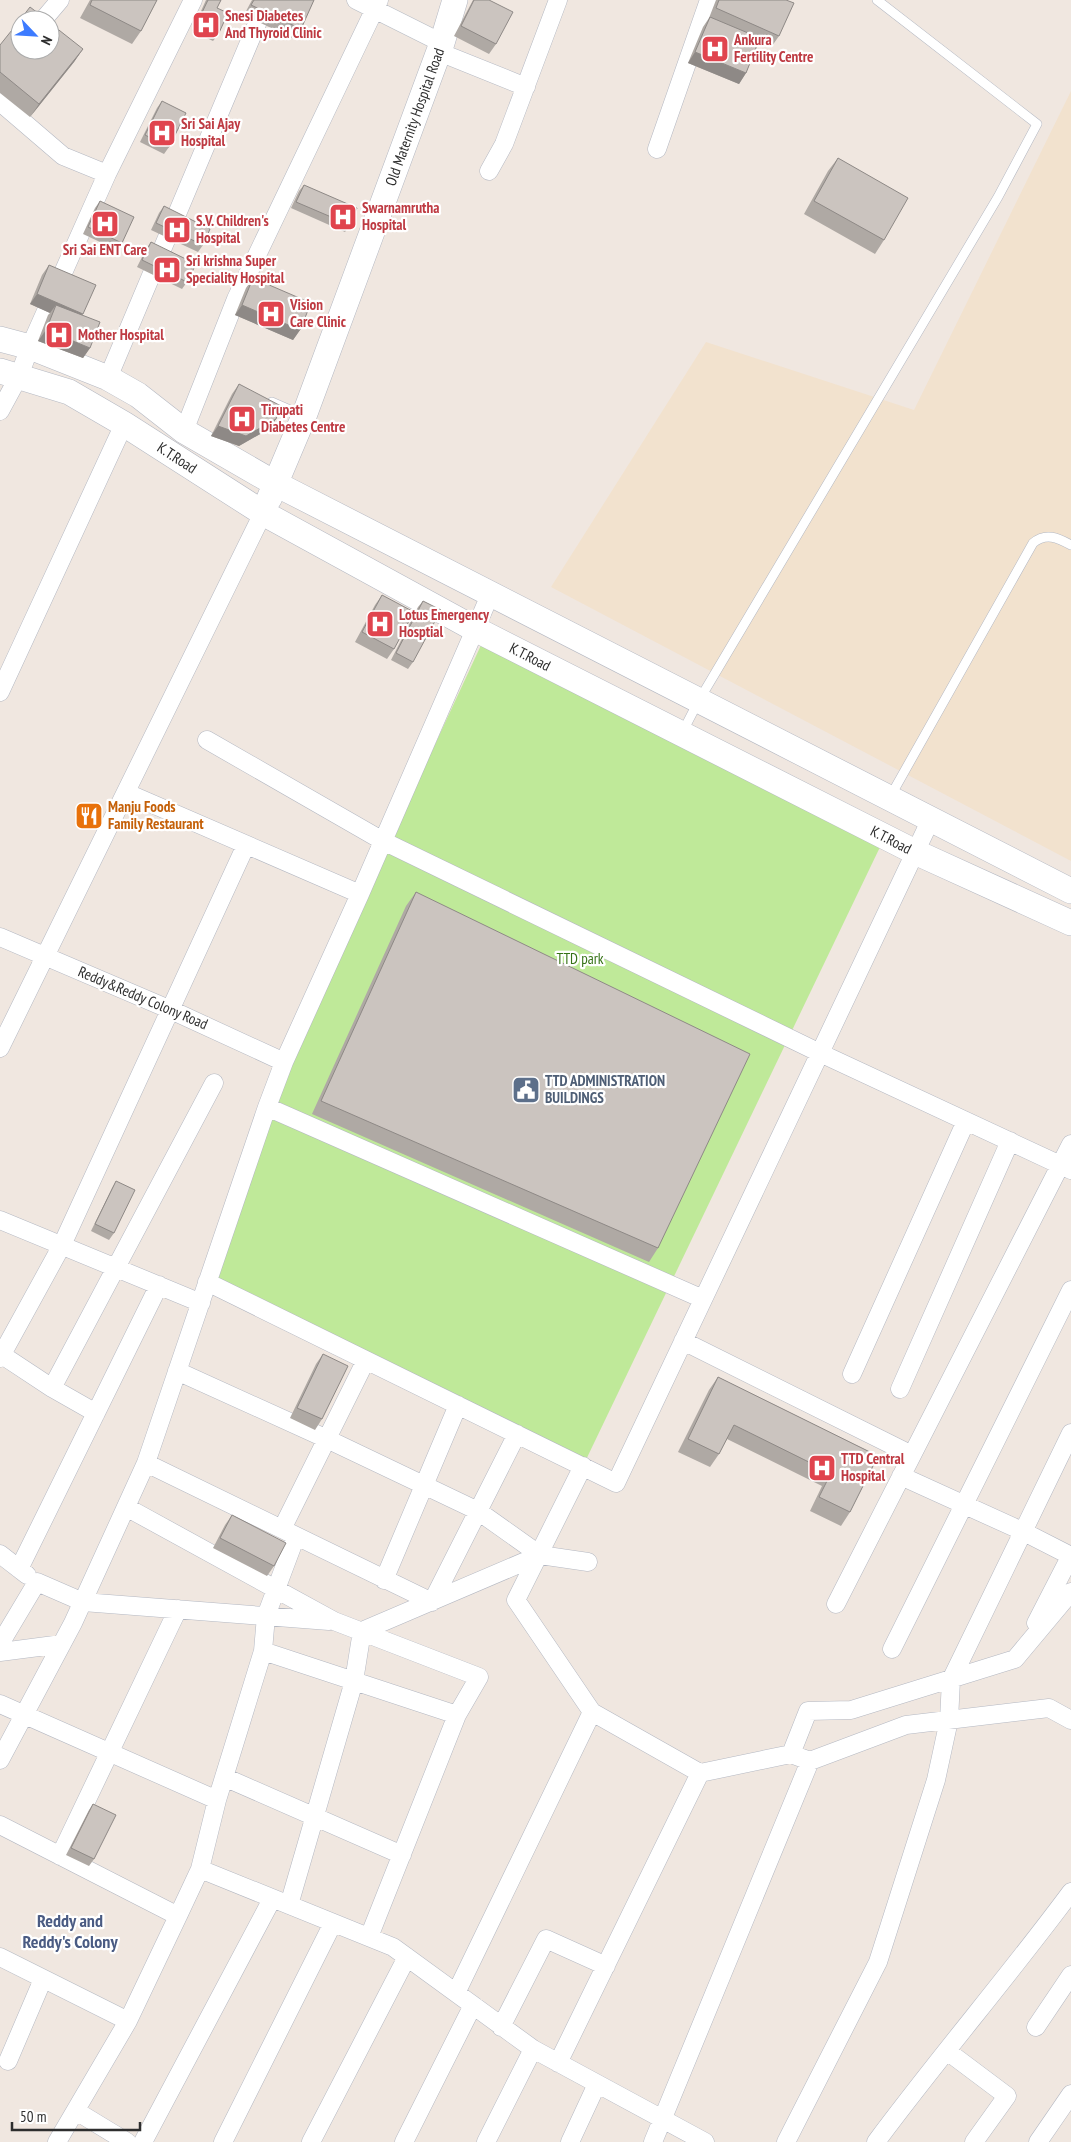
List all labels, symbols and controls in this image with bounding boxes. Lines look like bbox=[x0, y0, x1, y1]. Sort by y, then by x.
place label: Snesi Diabetes And Thyroid Clinic bbox=[224, 6, 322, 42]
north arrow bbox=[10, 10, 60, 60]
hospital icon: Snesi Diabetes And Thyroid Clinic bbox=[191, 10, 221, 40]
place label: Ankura Fertility Centre bbox=[733, 30, 814, 66]
text: N bbox=[37, 33, 57, 48]
hospital icon: Ankura Fertility Centre bbox=[700, 34, 730, 64]
street label: Old Maternity Hospital Road bbox=[381, 45, 448, 188]
place label: Sri Sai Ajay Hospital bbox=[181, 114, 241, 150]
hospital icon: Sri Sai Ajay Hospital bbox=[147, 118, 177, 148]
place label: Swarnamrutha Hospital bbox=[362, 198, 439, 234]
hospital icon: Swarnamrutha Hospital bbox=[328, 202, 358, 232]
hospital icon: Sri Sai ENT Care bbox=[90, 209, 120, 239]
place label: S.V. Children's Hospital bbox=[196, 211, 269, 247]
hospital icon: S.V. Children's Hospital bbox=[162, 215, 192, 245]
place label: Sri Sai ENT Care bbox=[63, 240, 147, 259]
place label: Sri krishna Super Speciality Hospital bbox=[186, 251, 285, 287]
hospital icon: Sri krishna Super Speciality Hospital bbox=[152, 255, 182, 285]
place label: Vision Care Clinic bbox=[289, 295, 347, 331]
hospital icon: Vision Care Clinic bbox=[256, 299, 286, 329]
hospital icon: Mother Hospital bbox=[44, 320, 74, 350]
place label: Mother Hospital bbox=[78, 325, 164, 344]
place label: Tirupati Diabetes Centre bbox=[261, 400, 345, 436]
hospital icon: Tirupati Diabetes Centre bbox=[227, 404, 257, 434]
street label: K.T.Road bbox=[154, 438, 201, 477]
place label: Lotus Emergency Hosptial bbox=[399, 605, 490, 641]
hospital icon: Lotus Emergency Hosptial bbox=[365, 609, 395, 639]
street label: K.T.Road bbox=[506, 638, 554, 675]
place label: Manju Foods Family Restaurant bbox=[108, 797, 204, 833]
restaurant icon: Manju Foods Family Restaurant bbox=[74, 801, 104, 831]
street label: K.T.Road bbox=[867, 821, 915, 858]
park label: TTD park bbox=[556, 949, 604, 968]
street label: Reddy&Reddy Colony Road bbox=[76, 962, 211, 1033]
place label: TTD ADMINISTRATION BUILDINGS bbox=[545, 1071, 665, 1107]
public building icon: TTD ADMINISTRATION BUILDINGS bbox=[511, 1075, 541, 1105]
place label: TTD Central Hospital bbox=[841, 1449, 905, 1485]
hospital icon: TTD Central Hospital bbox=[807, 1453, 837, 1483]
district label: Reddy and Reddy's Colony bbox=[22, 1909, 118, 1953]
scale bar bbox=[12, 2100, 140, 2132]
text: 50 m bbox=[20, 2107, 46, 2126]

